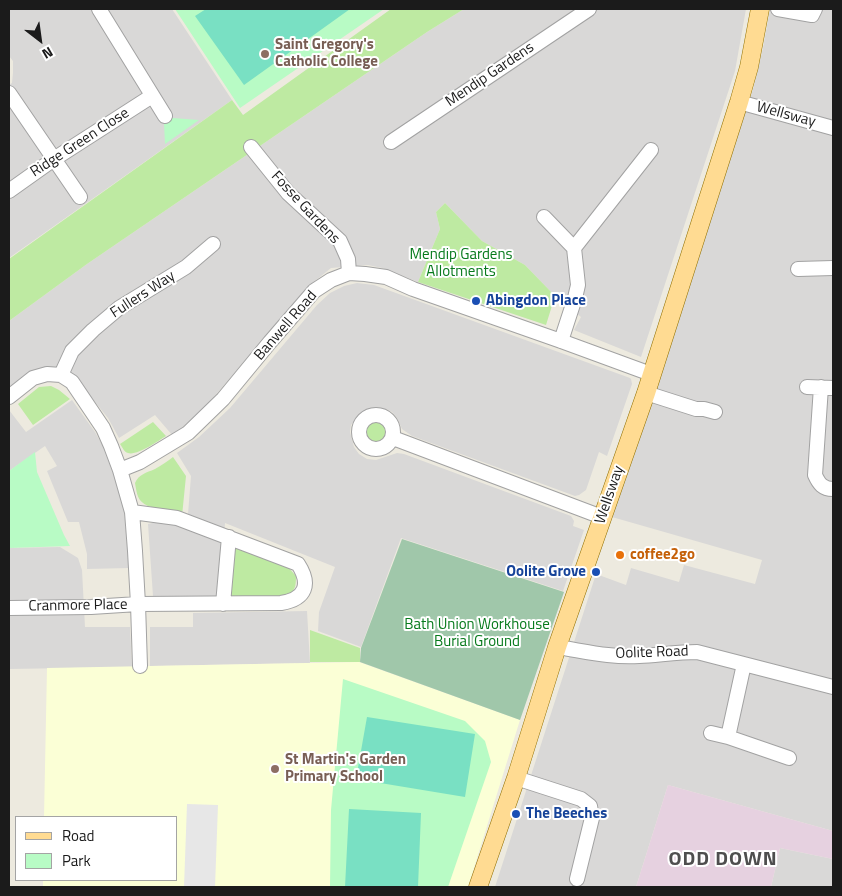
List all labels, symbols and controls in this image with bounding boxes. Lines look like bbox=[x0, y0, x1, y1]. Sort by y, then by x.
north arrow bbox=[15, 15, 65, 65]
place label: Saint Gregory's Catholic College bbox=[275, 36, 378, 71]
street label: Mendip Gardens bbox=[442, 39, 538, 111]
text: N bbox=[38, 42, 57, 65]
marker: Saint Gregory's Catholic College bbox=[259, 48, 271, 60]
street label: Wellsway bbox=[754, 98, 818, 132]
street label: Ridge Green Close bbox=[27, 104, 133, 182]
street label: Fosse Gardens bbox=[267, 168, 343, 248]
park label: Mendip Gardens Allotments bbox=[410, 246, 512, 281]
street label: Fullers Way bbox=[107, 267, 179, 323]
street label: Banwell Road bbox=[251, 288, 321, 364]
place label: Abingdon Place bbox=[486, 292, 586, 310]
marker: Abingdon Place bbox=[470, 295, 482, 307]
street label: Wellsway bbox=[592, 463, 628, 527]
place label: coffee2go bbox=[630, 546, 695, 564]
marker: coffee2go bbox=[614, 549, 626, 561]
place label: Oolite Grove bbox=[506, 563, 586, 581]
marker: Oolite Grove bbox=[590, 566, 602, 578]
street label: Cranmore Place bbox=[28, 596, 128, 616]
park label: Bath Union Workhouse Burial Ground bbox=[404, 616, 550, 651]
street label: Oolite Road bbox=[615, 643, 689, 663]
place label: St Martin's Garden Primary School bbox=[285, 751, 406, 786]
marker: St Martin's Garden Primary School bbox=[269, 763, 281, 775]
place label: The Beeches bbox=[526, 805, 607, 823]
marker: The Beeches bbox=[510, 808, 522, 820]
legend bbox=[15, 816, 178, 881]
text: Road bbox=[62, 824, 94, 847]
district label: ODD DOWN bbox=[667, 848, 779, 872]
text: Park bbox=[62, 849, 91, 872]

